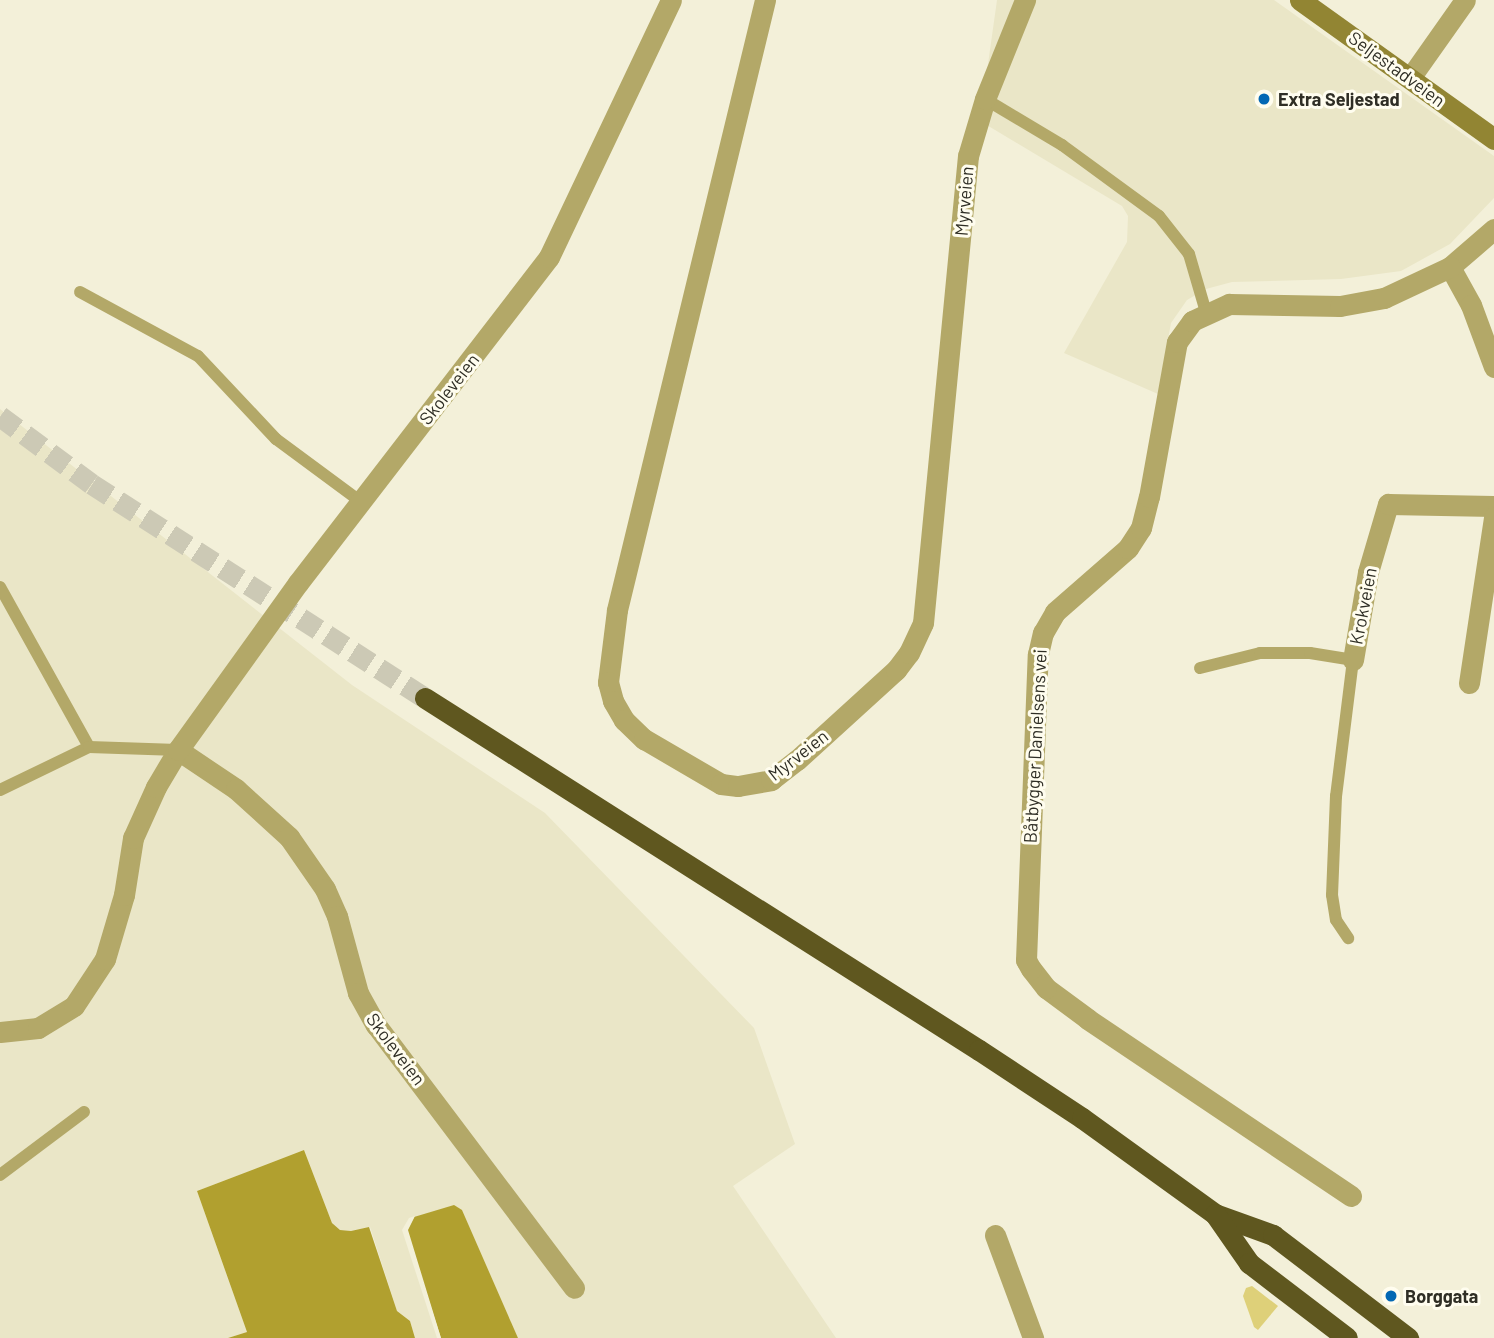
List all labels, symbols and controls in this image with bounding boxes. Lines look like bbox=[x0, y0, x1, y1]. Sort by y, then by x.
street label: Seljestadveien bbox=[1345, 27, 1449, 111]
place label: Extra Seljestad bbox=[1278, 88, 1400, 110]
marker: Extra Seljestad bbox=[1256, 91, 1272, 107]
street label: Myrveien bbox=[950, 165, 978, 237]
street label: Skoleveien bbox=[415, 349, 483, 429]
street label: Krokveien bbox=[1345, 566, 1381, 646]
street label: Båtbygger Danielsens vei bbox=[1019, 648, 1051, 844]
street label: Myrveien bbox=[764, 725, 832, 785]
street label: Skoleveien bbox=[362, 1009, 430, 1089]
place label: Borggata bbox=[1405, 1285, 1478, 1307]
marker: Borggata bbox=[1383, 1288, 1399, 1304]

